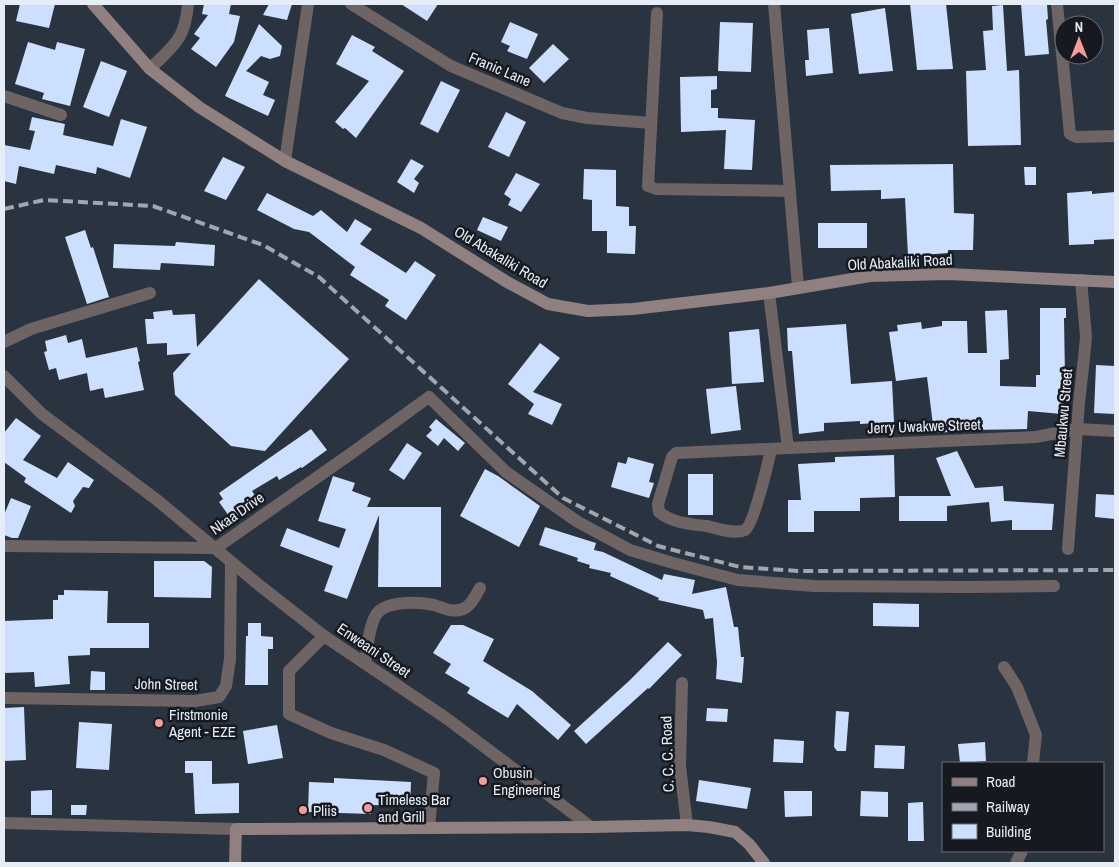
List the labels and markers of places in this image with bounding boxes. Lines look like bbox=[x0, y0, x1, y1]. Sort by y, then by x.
place label: Firstmonie Agent - EZE bbox=[168, 704, 236, 742]
marker: Firstmonie Agent - EZE bbox=[153, 717, 165, 729]
place label: Obusin Engineering bbox=[493, 762, 560, 800]
marker: Obusin Engineering bbox=[477, 775, 489, 787]
place label: Timeless Bar and Grill bbox=[378, 789, 450, 827]
place label: Pliis bbox=[313, 800, 337, 821]
marker: Timeless Bar and Grill bbox=[362, 802, 374, 814]
marker: Pliis bbox=[297, 804, 309, 816]

